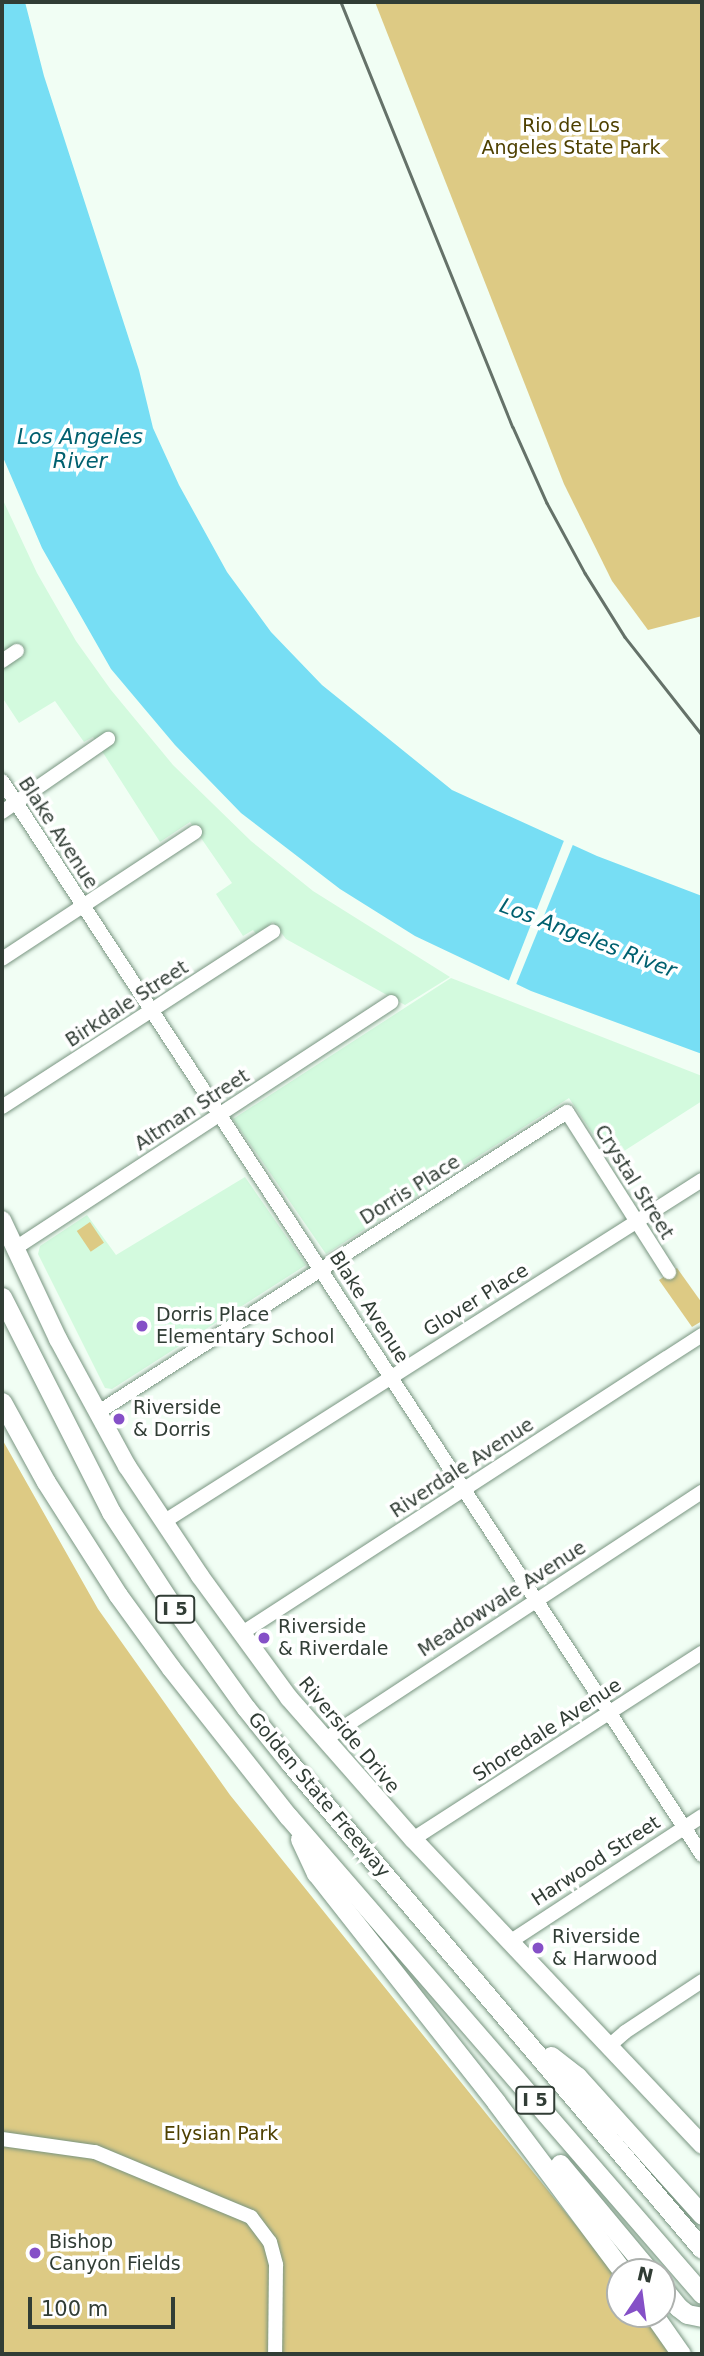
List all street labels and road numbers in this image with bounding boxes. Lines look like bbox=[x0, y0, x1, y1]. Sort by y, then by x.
street label: Blake Avenue bbox=[13, 773, 103, 893]
street label: Birkdale Street bbox=[61, 956, 193, 1052]
street label: Altman Street bbox=[131, 1065, 253, 1155]
street label: Crystal Street bbox=[590, 1121, 678, 1243]
street label: Dorris Place bbox=[356, 1150, 464, 1230]
street label: Blake Avenue bbox=[324, 1247, 414, 1367]
street label: Glover Place bbox=[420, 1259, 532, 1341]
street label: Riverdale Avenue bbox=[386, 1413, 538, 1523]
street label: Meadowvale Avenue bbox=[414, 1536, 590, 1662]
road number: I 5 bbox=[154, 1594, 196, 1624]
street label: Riverside Drive bbox=[294, 1672, 404, 1798]
street label: Shoredale Avenue bbox=[469, 1674, 625, 1786]
street label: Golden State Freeway bbox=[243, 1708, 395, 1882]
street label: Harwood Street bbox=[528, 1811, 664, 1911]
road number: I 5 bbox=[514, 2086, 556, 2114]

